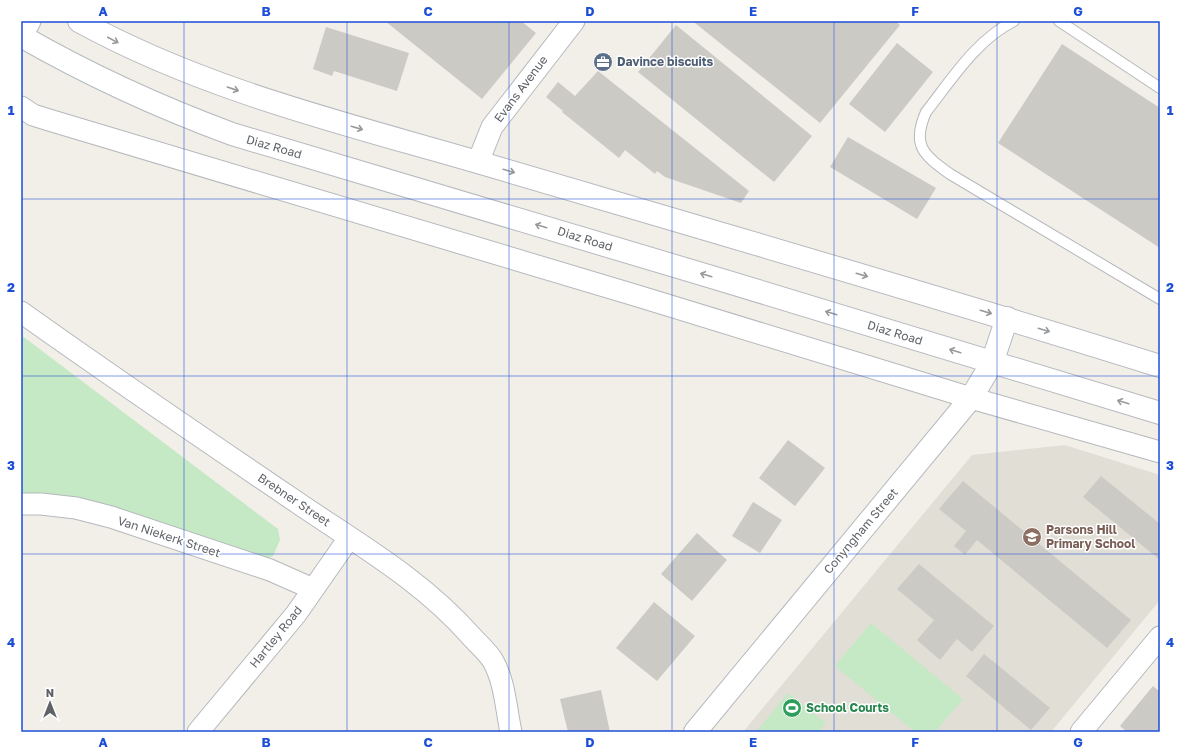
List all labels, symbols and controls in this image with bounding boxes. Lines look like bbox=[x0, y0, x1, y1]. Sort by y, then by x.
text: A bbox=[98, 3, 108, 19]
text: B bbox=[261, 3, 271, 19]
text: C bbox=[423, 3, 433, 19]
text: D bbox=[585, 3, 595, 19]
text: E bbox=[749, 3, 757, 19]
text: F bbox=[911, 3, 919, 19]
text: G bbox=[1073, 3, 1083, 19]
one-way arrow bbox=[107, 36, 119, 44]
office icon: Davince biscuits bbox=[592, 51, 614, 73]
street label: Evans Avenue bbox=[491, 52, 551, 125]
place label: Davince biscuits bbox=[617, 54, 714, 69]
one-way arrow bbox=[227, 85, 239, 93]
text: 1 bbox=[8, 102, 15, 118]
text: 1 bbox=[1167, 102, 1174, 118]
one-way arrow bbox=[351, 125, 364, 132]
street label: Diaz Road bbox=[245, 131, 304, 162]
one-way arrow bbox=[502, 168, 515, 175]
one-way arrow bbox=[535, 222, 548, 229]
street label: Diaz Road bbox=[556, 223, 615, 254]
one-way arrow bbox=[700, 271, 713, 278]
one-way arrow bbox=[855, 272, 868, 279]
text: 2 bbox=[7, 279, 15, 295]
text: 2 bbox=[1166, 279, 1174, 295]
one-way arrow bbox=[824, 309, 837, 316]
one-way arrow bbox=[980, 309, 993, 316]
street label: Diaz Road bbox=[866, 317, 925, 348]
one-way arrow bbox=[1037, 327, 1050, 334]
one-way arrow bbox=[949, 347, 962, 354]
one-way arrow bbox=[1116, 398, 1129, 405]
text: 3 bbox=[7, 457, 15, 473]
text: 3 bbox=[1166, 457, 1174, 473]
street label: Brebner Street bbox=[255, 470, 334, 530]
street label: Conyngham Street bbox=[820, 485, 901, 577]
street label: Van Niekerk Street bbox=[116, 513, 223, 560]
place label: Parsons Hill Primary School bbox=[1046, 522, 1135, 551]
school or university icon: Parsons Hill Primary School bbox=[1021, 526, 1043, 548]
street label: Hartley Road bbox=[246, 603, 305, 671]
text: 4 bbox=[7, 634, 15, 650]
text: 4 bbox=[1166, 634, 1174, 650]
north arrow bbox=[30, 683, 70, 723]
text: N bbox=[46, 686, 54, 699]
sports icon: School Courts bbox=[781, 697, 803, 719]
place label: School Courts bbox=[806, 700, 889, 715]
text: A bbox=[98, 734, 108, 750]
text: B bbox=[261, 734, 271, 750]
text: C bbox=[423, 734, 433, 750]
text: D bbox=[585, 734, 595, 750]
text: E bbox=[749, 734, 757, 750]
text: F bbox=[911, 734, 919, 750]
text: G bbox=[1073, 734, 1083, 750]

